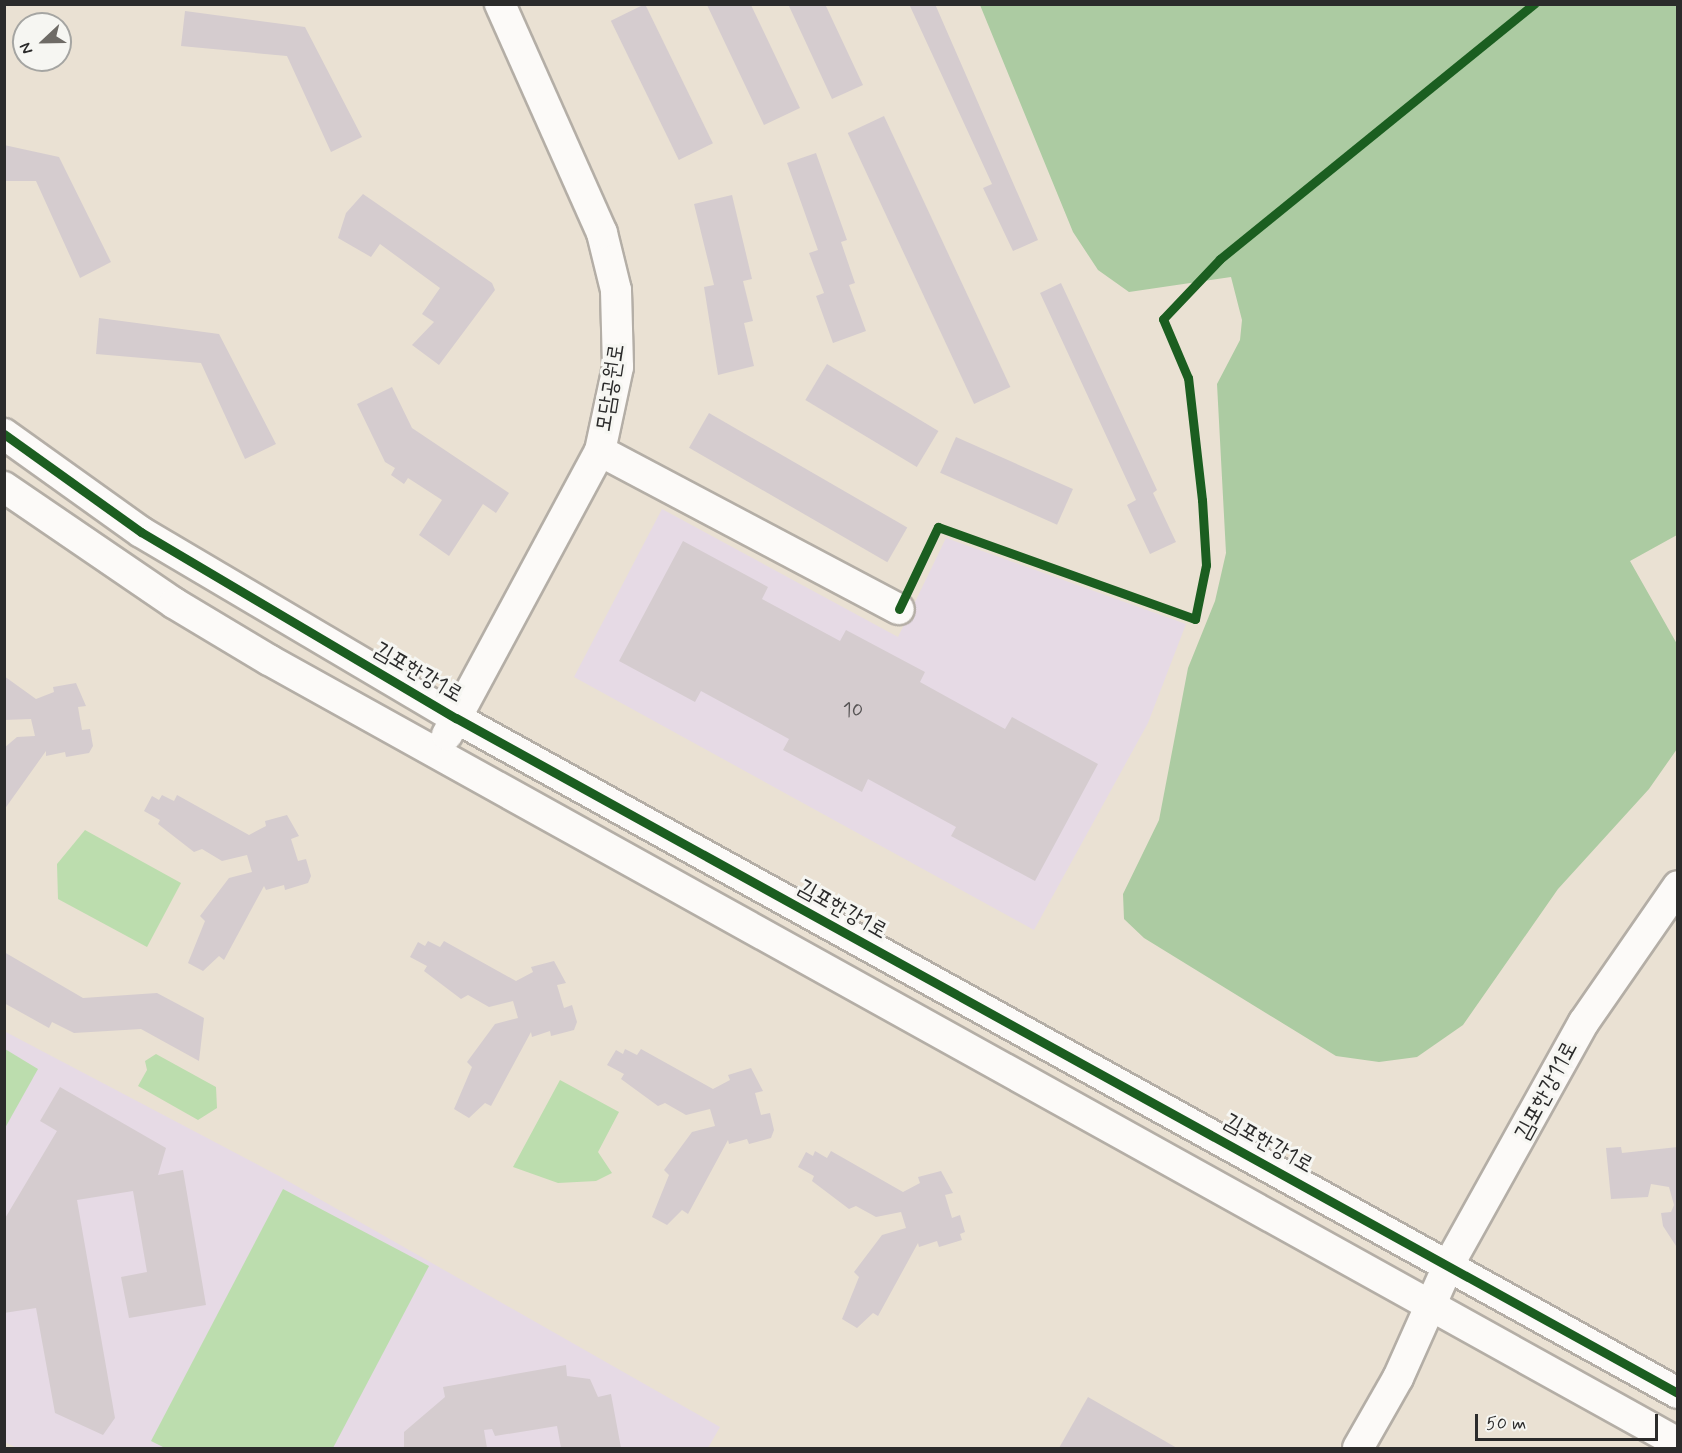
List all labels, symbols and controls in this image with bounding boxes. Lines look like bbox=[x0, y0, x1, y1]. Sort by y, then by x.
north arrow bbox=[12, 12, 72, 72]
text: N bbox=[15, 39, 38, 57]
street label: 모담공원로 bbox=[591, 342, 631, 434]
street label: 김포한강1로 bbox=[369, 637, 467, 709]
house number: 10 bbox=[843, 698, 863, 722]
street label: 김포한강1로 bbox=[793, 875, 891, 945]
street label: 김포한강11로 bbox=[1510, 1037, 1584, 1145]
street label: 김포한강1로 bbox=[1219, 1109, 1317, 1179]
scale bar bbox=[1478, 1402, 1661, 1440]
text: 50 m bbox=[1486, 1412, 1526, 1436]

